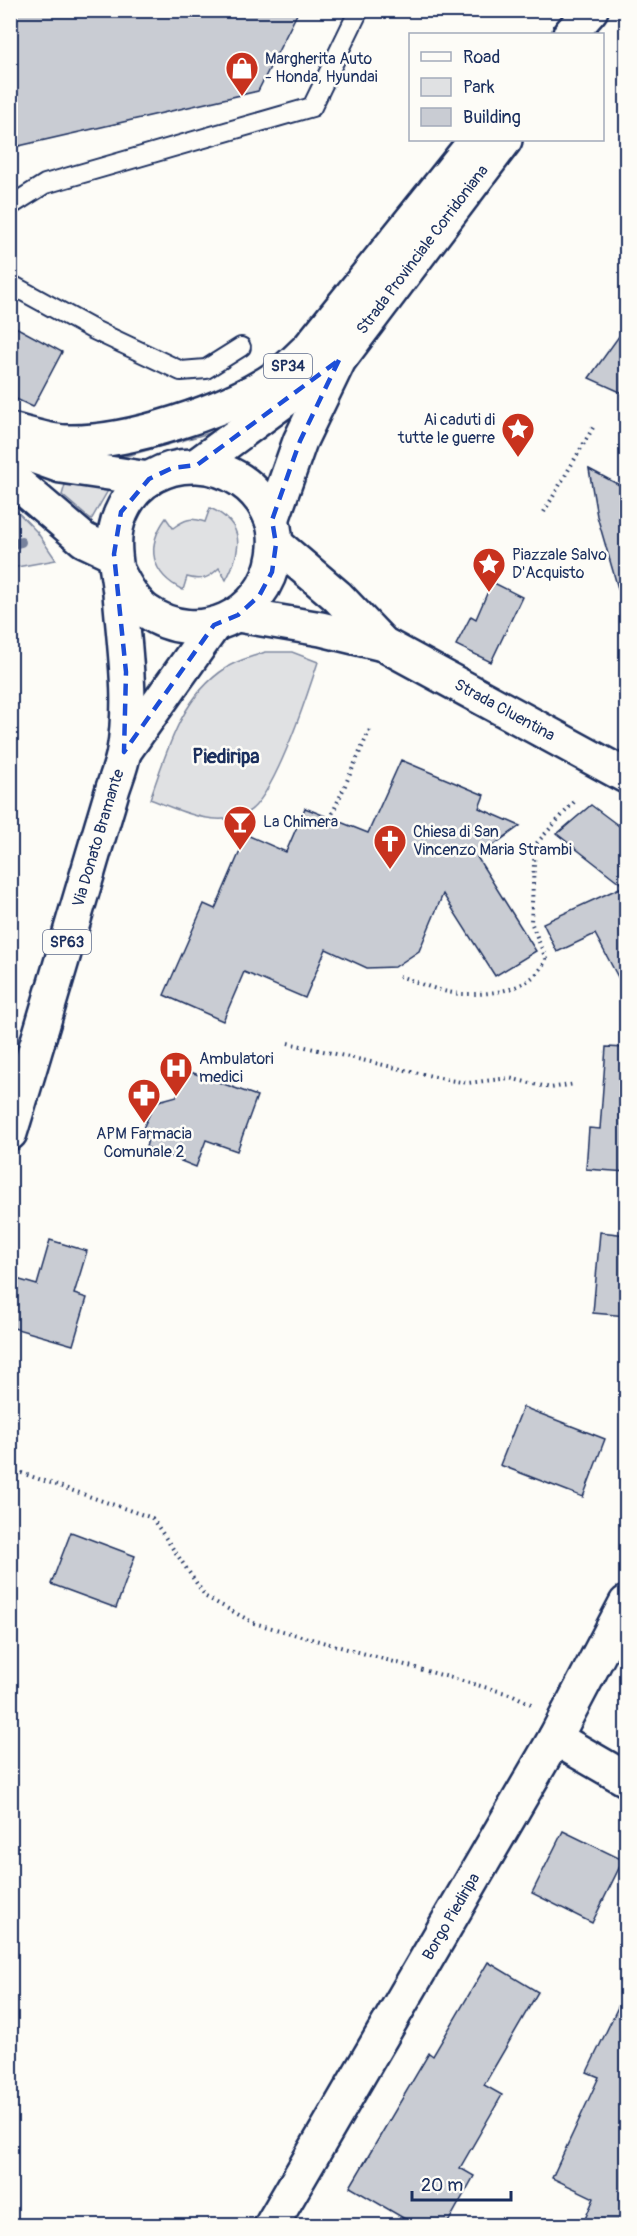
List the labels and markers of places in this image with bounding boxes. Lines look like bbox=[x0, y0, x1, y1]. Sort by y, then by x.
place label: Margherita Auto - Honda, Hyundai bbox=[265, 49, 378, 87]
shop icon: Margherita Auto - Honda, Hyundai bbox=[224, 50, 260, 97]
place label: Ai caduti di tutte le guerre bbox=[397, 410, 495, 448]
place icon: Ai caduti di tutte le guerre bbox=[500, 411, 536, 458]
place label: Piazzale Salvo D'Acquisto bbox=[512, 545, 607, 583]
place icon: Piazzale Salvo D'Acquisto bbox=[471, 546, 507, 593]
bar icon: La Chimera bbox=[222, 804, 258, 851]
place label: La Chimera bbox=[263, 812, 338, 832]
place label: Chiesa di San Vincenzo Maria Strambi bbox=[413, 822, 572, 860]
church icon: Chiesa di San Vincenzo Maria Strambi bbox=[372, 823, 408, 870]
place label: Ambulatori medici bbox=[199, 1049, 274, 1087]
hospital icon: Ambulatori medici bbox=[158, 1050, 194, 1097]
pharmacy icon: APM Farmacia Comunale 2 bbox=[126, 1077, 162, 1124]
place label: APM Farmacia Comunale 2 bbox=[96, 1124, 192, 1162]

